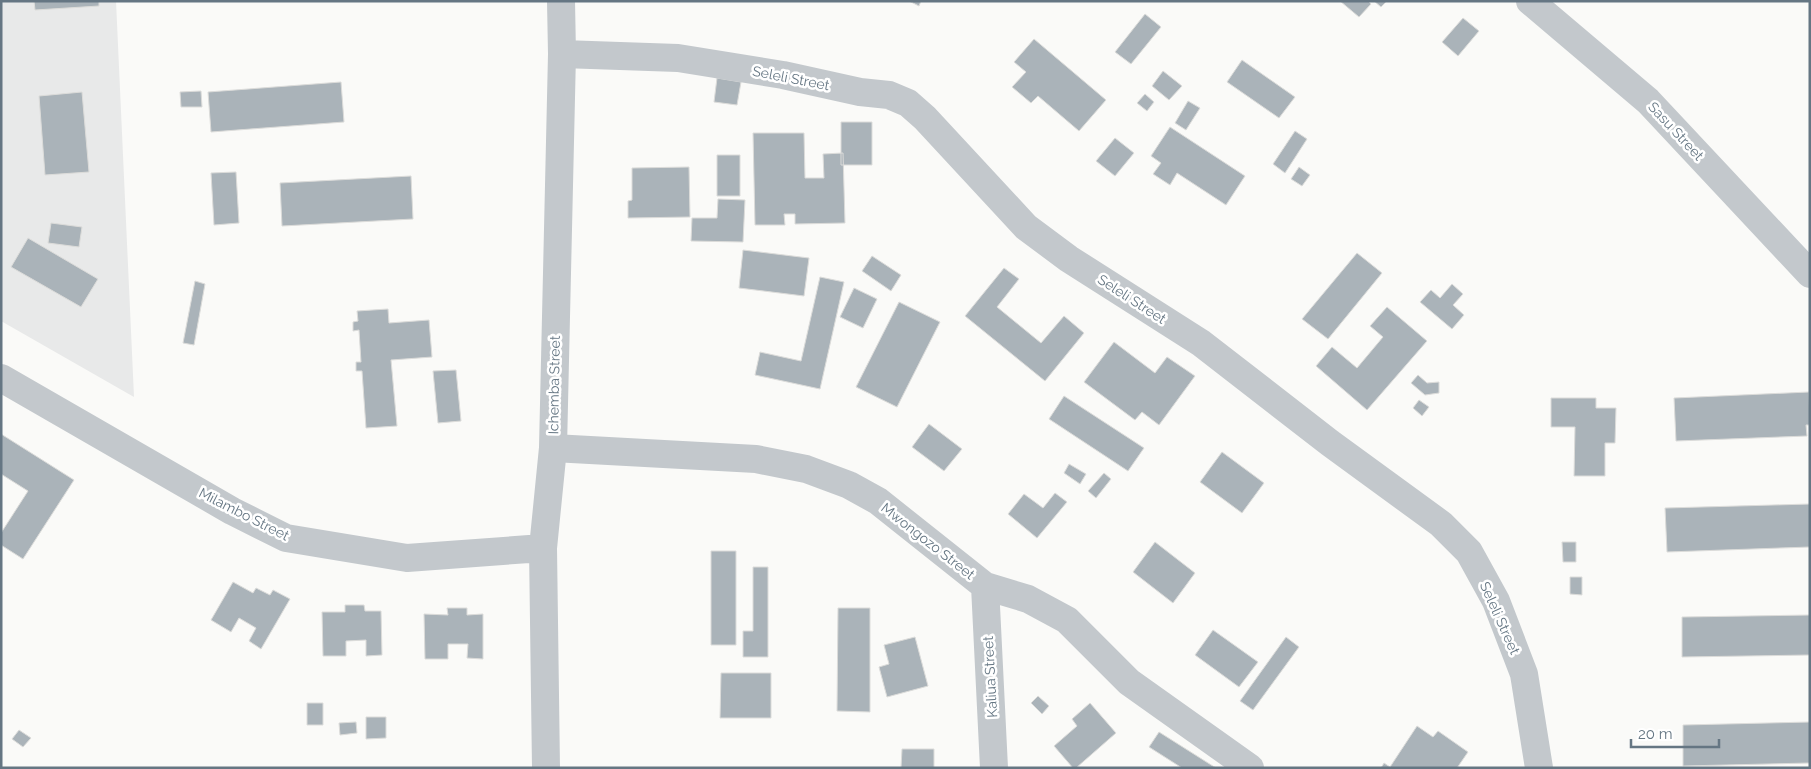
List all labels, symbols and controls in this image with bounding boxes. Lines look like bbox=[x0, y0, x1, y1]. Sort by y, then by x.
street label: Seleli Street bbox=[751, 63, 831, 93]
street label: Sasu Street bbox=[1645, 99, 1707, 164]
street label: Seleli Street bbox=[1095, 271, 1169, 327]
street label: Ichemba Street bbox=[545, 335, 563, 435]
street label: Milambo Street bbox=[196, 484, 292, 544]
street label: Mwongozo Street bbox=[878, 500, 978, 583]
street label: Seleli Street bbox=[1477, 579, 1523, 657]
street label: Kaliua Street bbox=[980, 635, 1000, 718]
scale bar bbox=[1631, 716, 1718, 748]
text: 20 m bbox=[1638, 725, 1673, 743]

